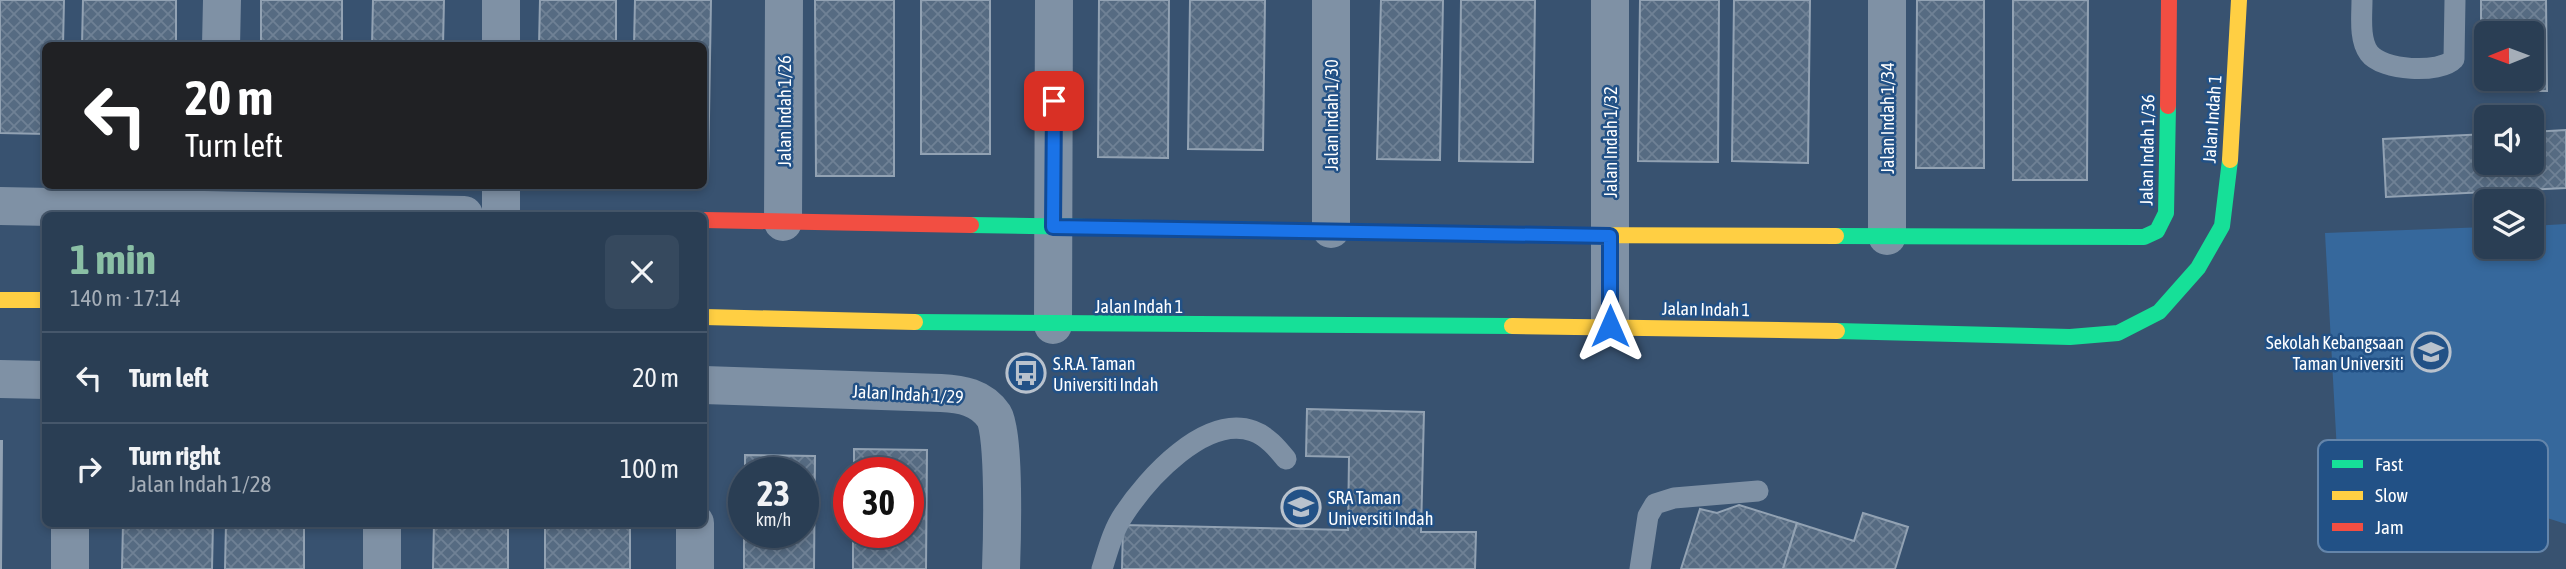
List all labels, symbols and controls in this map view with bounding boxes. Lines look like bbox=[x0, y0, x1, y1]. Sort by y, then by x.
north arrow bbox=[2474, 21, 2544, 91]
map controls bbox=[2474, 21, 2544, 259]
street label: Jalan Indah 1/26 bbox=[774, 55, 795, 167]
street label: Jalan Indah 1/30 bbox=[1321, 59, 1342, 171]
street label: Jalan Indah 1/34 bbox=[1877, 62, 1898, 174]
text: 20 m bbox=[185, 69, 273, 125]
icon: left bbox=[70, 70, 161, 161]
pin bbox=[1024, 71, 1084, 131]
street label: Jalan Indah 1 bbox=[2198, 74, 2226, 164]
icon: arrive bbox=[1035, 82, 1073, 120]
street label: Jalan Indah 1/32 bbox=[1600, 86, 1621, 198]
street label: Jalan Indah 1/36 bbox=[2136, 94, 2158, 206]
button: sound bbox=[2474, 105, 2544, 175]
text: Turn left bbox=[185, 127, 283, 164]
button: layers bbox=[2474, 189, 2544, 259]
text: 1 min bbox=[70, 235, 156, 283]
button: close bbox=[605, 235, 679, 309]
text: 140 m · 17:14 bbox=[70, 285, 181, 311]
position arrow bbox=[1573, 289, 1647, 363]
street label: Jalan Indah 1 bbox=[1095, 296, 1183, 317]
street label: Jalan Indah 1 bbox=[1662, 298, 1750, 320]
school or university icon: Sekolah Kebangsaan Taman Universiti bbox=[2410, 331, 2452, 373]
place label: Sekolah Kebangsaan Taman Universiti bbox=[2266, 332, 2404, 374]
bus stop icon: S.R.A. Taman Universiti Indah bbox=[1005, 352, 1047, 394]
place label: S.R.A. Taman Universiti Indah bbox=[1053, 353, 1158, 395]
icon: left bbox=[70, 359, 108, 397]
text: Turn left bbox=[129, 363, 209, 393]
text: 20 m bbox=[632, 363, 679, 393]
street label: Jalan Indah 1/29 bbox=[852, 381, 964, 407]
legend bbox=[2318, 440, 2548, 552]
text: Turn right bbox=[129, 441, 220, 471]
icon: right bbox=[70, 450, 108, 488]
text: Fast bbox=[2375, 453, 2403, 475]
text: 100 m bbox=[620, 454, 679, 484]
speed limit sign: 30 bbox=[833, 457, 924, 548]
text: Jalan Indah 1/28 bbox=[129, 471, 271, 497]
text: 23 bbox=[757, 473, 790, 513]
text: Slow bbox=[2375, 484, 2409, 506]
school or university icon: SRA Taman Universiti Indah bbox=[1280, 486, 1322, 528]
place label: SRA Taman Universiti Indah bbox=[1328, 487, 1433, 529]
text: km/h bbox=[756, 509, 791, 530]
text: Jam bbox=[2375, 516, 2404, 538]

